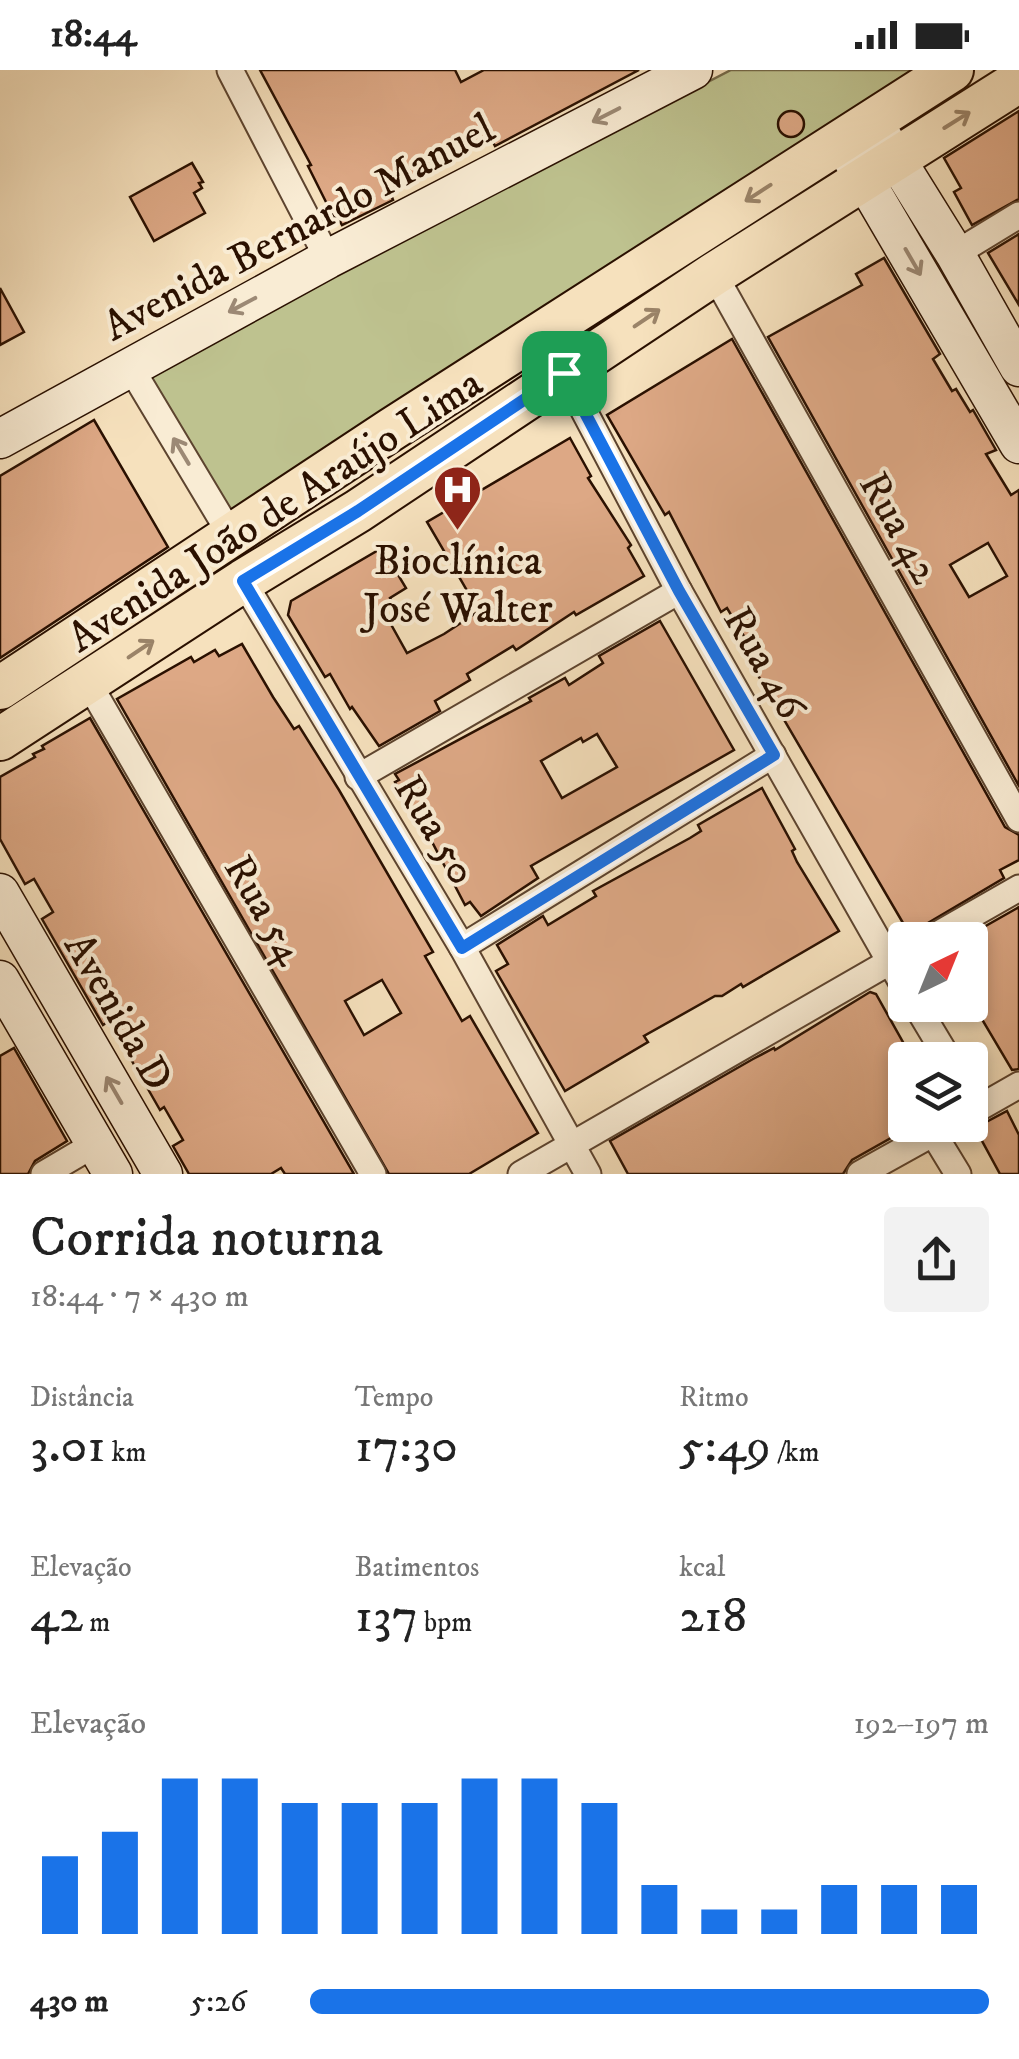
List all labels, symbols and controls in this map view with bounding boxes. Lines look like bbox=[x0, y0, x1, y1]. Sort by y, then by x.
text: 18:44 bbox=[50, 11, 137, 59]
street label: Avenida Bernardo Manuel bbox=[95, 103, 504, 354]
one-way arrow bbox=[592, 106, 622, 125]
one-way arrow bbox=[942, 109, 971, 130]
one-way arrow bbox=[745, 183, 773, 204]
one-way arrow bbox=[903, 247, 923, 276]
one-way arrow bbox=[228, 295, 258, 315]
one-way arrow bbox=[633, 307, 661, 328]
pin bbox=[522, 331, 607, 416]
icon: arrive bbox=[537, 346, 592, 401]
street label: Avenida João de Araújo Lima bbox=[59, 358, 493, 665]
one-way arrow bbox=[171, 437, 191, 466]
street label: Rua 42 bbox=[847, 463, 950, 594]
hospital icon: Bioclínica José Walter bbox=[432, 464, 484, 532]
place label: Bioclínica José Walter bbox=[359, 536, 553, 636]
street label: Rua 46 bbox=[711, 598, 817, 731]
one-way arrow bbox=[127, 639, 155, 660]
street label: Rua 50 bbox=[382, 766, 487, 895]
street label: Rua 54 bbox=[211, 846, 316, 975]
north arrow bbox=[888, 922, 988, 1022]
map controls bbox=[888, 922, 988, 1142]
street label: Avenida D bbox=[51, 924, 183, 1101]
button: layers bbox=[888, 1042, 988, 1142]
one-way arrow bbox=[104, 1076, 124, 1105]
text: Corrida noturna bbox=[30, 1205, 383, 1274]
button: share bbox=[884, 1207, 989, 1312]
text: 18:44 · 7 × 430 m bbox=[30, 1277, 249, 1317]
text: Distância bbox=[30, 1380, 134, 1415]
text: Tempo bbox=[355, 1380, 433, 1415]
text: Ritmo bbox=[679, 1380, 749, 1415]
text: 3.01 bbox=[30, 1415, 106, 1478]
text: 17:30 bbox=[355, 1415, 458, 1478]
text: 5:49 bbox=[679, 1415, 771, 1478]
text: km bbox=[106, 1435, 146, 1470]
text: /km bbox=[771, 1435, 820, 1470]
text: Elevação bbox=[30, 1550, 132, 1585]
text: Batimentos bbox=[355, 1550, 479, 1585]
text: kcal bbox=[679, 1550, 725, 1585]
text: 42 bbox=[30, 1585, 83, 1648]
text: 137 bbox=[355, 1585, 418, 1648]
text: 218 bbox=[679, 1585, 747, 1648]
text: m bbox=[83, 1605, 110, 1640]
text: bpm bbox=[418, 1605, 472, 1640]
text: Elevação bbox=[30, 1704, 146, 1744]
text: 192–197 m bbox=[853, 1704, 989, 1744]
text: 430 m bbox=[30, 1982, 108, 2022]
text: 5:26 bbox=[190, 1982, 247, 2022]

